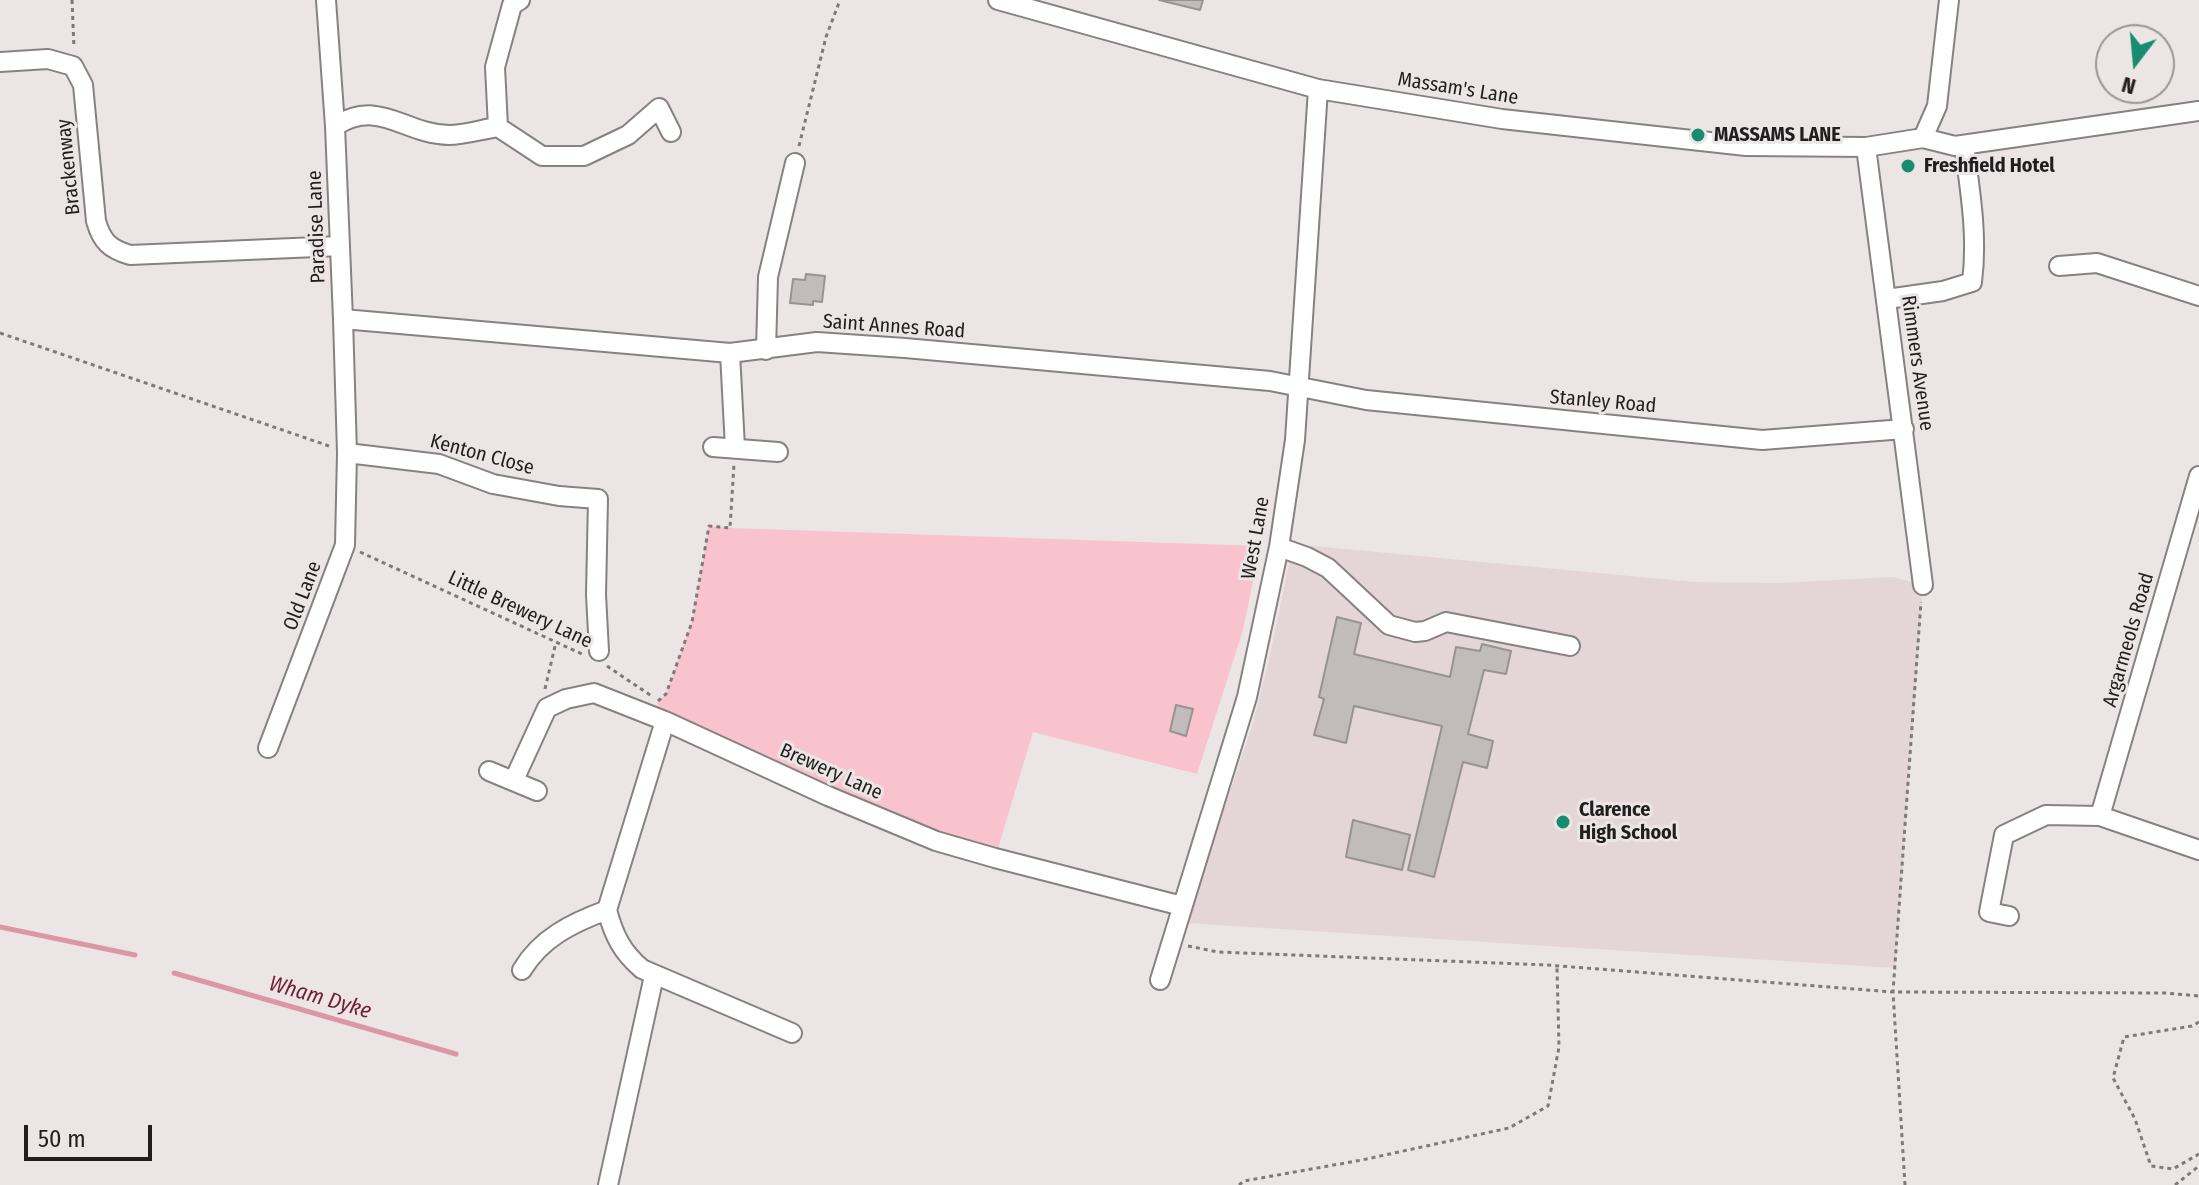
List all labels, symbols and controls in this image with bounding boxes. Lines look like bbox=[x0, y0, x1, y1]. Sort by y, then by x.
north arrow bbox=[2095, 24, 2175, 104]
street label: Massam's Lane bbox=[1396, 68, 1520, 110]
text: N bbox=[2119, 71, 2139, 100]
street label: Brackenway bbox=[52, 118, 86, 216]
place label: MASSAMS LANE bbox=[1714, 123, 1841, 147]
marker: MASSAMS LANE bbox=[1689, 126, 1707, 144]
place label: Freshfield Hotel bbox=[1924, 154, 2055, 178]
marker: Freshfield Hotel bbox=[1899, 157, 1917, 175]
street label: Paradise Lane bbox=[303, 170, 331, 284]
street label: Rimmers Avenue bbox=[1896, 294, 1938, 432]
street label: Saint Annes Road bbox=[822, 310, 966, 344]
street label: Stanley Road bbox=[1549, 385, 1657, 419]
street label: Kenton Close bbox=[427, 430, 537, 480]
street label: West Lane bbox=[1237, 495, 1275, 581]
street label: Old Lane bbox=[279, 558, 327, 634]
street label: Little Brewery Lane bbox=[444, 566, 596, 654]
street label: Argarmeols Road bbox=[2098, 570, 2160, 710]
street label: Brewery Lane bbox=[776, 739, 886, 805]
place label: Clarence High School bbox=[1579, 798, 1677, 845]
marker: Clarence High School bbox=[1554, 813, 1572, 831]
water label: Wham Dyke bbox=[266, 971, 374, 1025]
scale bar bbox=[28, 1109, 156, 1159]
text: 50 m bbox=[38, 1125, 86, 1153]

